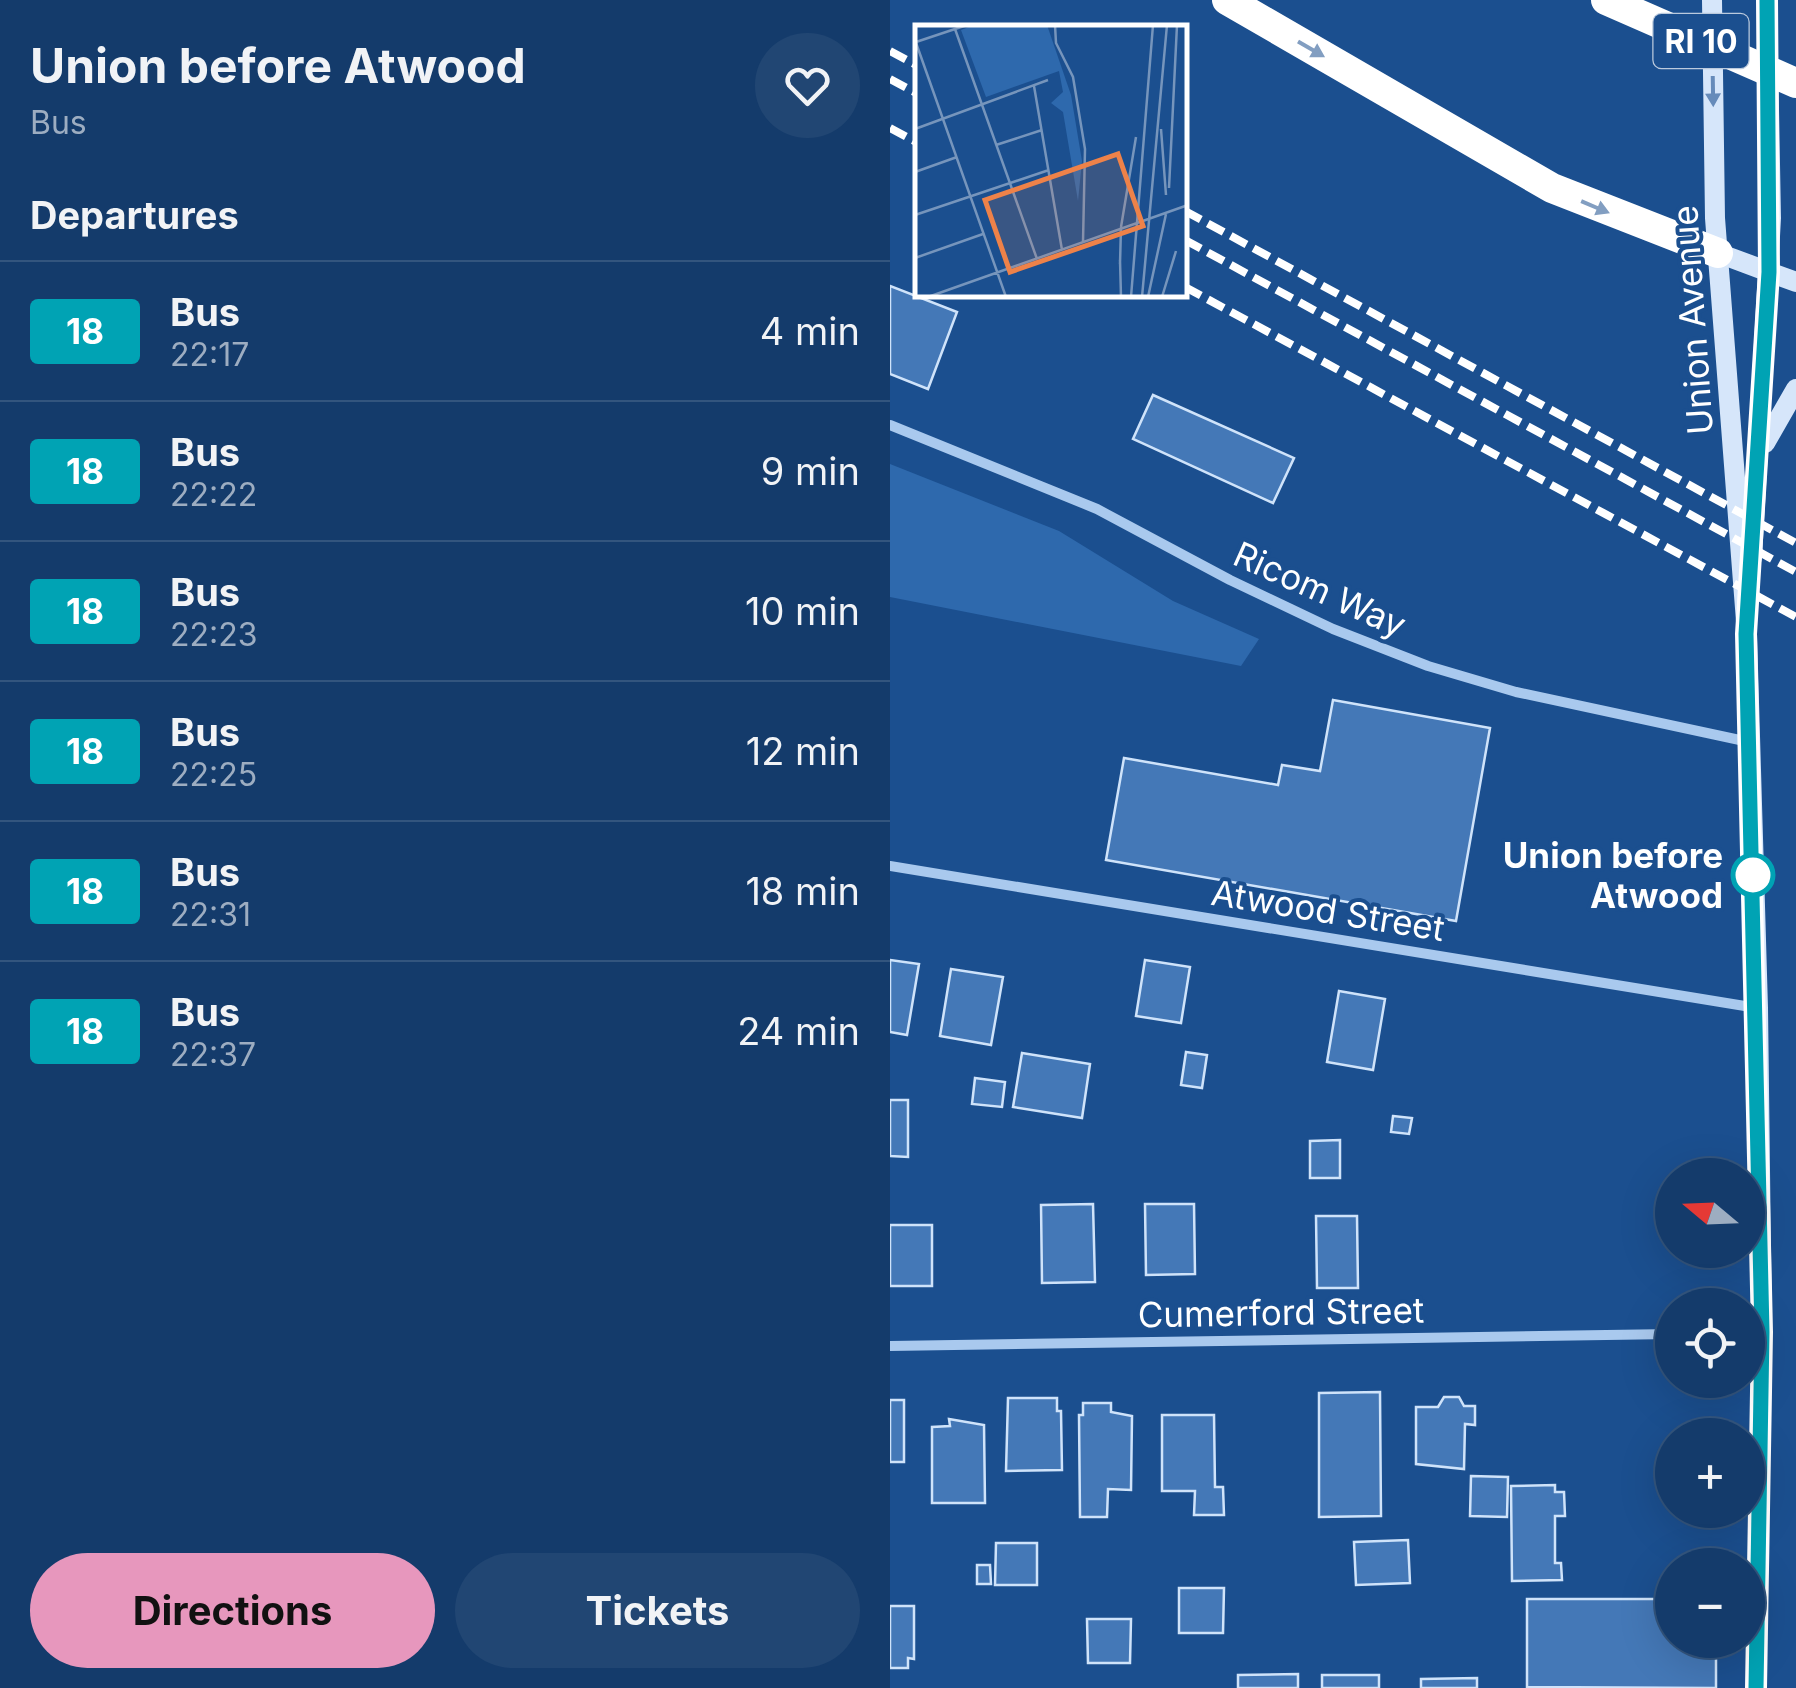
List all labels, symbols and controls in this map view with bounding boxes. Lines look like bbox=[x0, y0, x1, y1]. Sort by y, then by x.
road number: RI 10 bbox=[1654, 14, 1748, 68]
inset map bbox=[915, 25, 1188, 298]
button: heart bbox=[755, 33, 860, 138]
text: Union before Atwood bbox=[30, 36, 526, 95]
one-way arrow bbox=[1297, 39, 1325, 57]
one-way arrow bbox=[1706, 75, 1722, 107]
text: Bus bbox=[30, 103, 87, 142]
text: Departures bbox=[30, 192, 239, 238]
one-way arrow bbox=[1580, 199, 1610, 215]
street label: Union Avenue bbox=[1663, 204, 1721, 436]
text: Bus bbox=[170, 289, 240, 335]
text: 4 min bbox=[760, 308, 860, 354]
text: 18 bbox=[66, 310, 104, 352]
text: 22:17 bbox=[170, 335, 249, 374]
text: Bus bbox=[170, 429, 240, 475]
text: 9 min bbox=[761, 448, 860, 494]
text: 18 bbox=[66, 450, 104, 492]
text: 22:22 bbox=[170, 475, 257, 514]
street label: Ricom Way bbox=[1227, 532, 1413, 646]
text: Bus bbox=[170, 569, 240, 615]
text: 10 min bbox=[745, 588, 860, 634]
text: 18 bbox=[66, 590, 104, 632]
text: 22:23 bbox=[170, 615, 258, 654]
text: Bus bbox=[170, 709, 240, 755]
text: 12 min bbox=[746, 728, 860, 774]
text: 18 bbox=[66, 730, 104, 772]
text: 22:25 bbox=[170, 755, 257, 794]
place label: Union before Atwood bbox=[1503, 834, 1723, 916]
text: Bus bbox=[170, 849, 240, 895]
marker: Union before Atwood bbox=[1732, 854, 1774, 896]
text: 18 min bbox=[745, 868, 860, 914]
text: 18 bbox=[66, 870, 104, 912]
street label: Atwood Street bbox=[1208, 871, 1448, 949]
text: 22:31 bbox=[170, 895, 251, 934]
text: Bus bbox=[170, 989, 240, 1035]
text: 24 min bbox=[737, 1008, 860, 1054]
text: 18 bbox=[66, 1010, 104, 1052]
text: 22:37 bbox=[170, 1035, 256, 1074]
north arrow bbox=[1655, 1158, 1765, 1268]
map controls bbox=[1655, 1158, 1765, 1658]
button: locate bbox=[1655, 1288, 1765, 1398]
street label: Cumerford Street bbox=[1137, 1289, 1425, 1335]
button: + bbox=[1655, 1418, 1765, 1528]
button: − bbox=[1655, 1548, 1765, 1658]
button: Directions bbox=[30, 1553, 435, 1668]
button: Tickets bbox=[455, 1553, 860, 1668]

